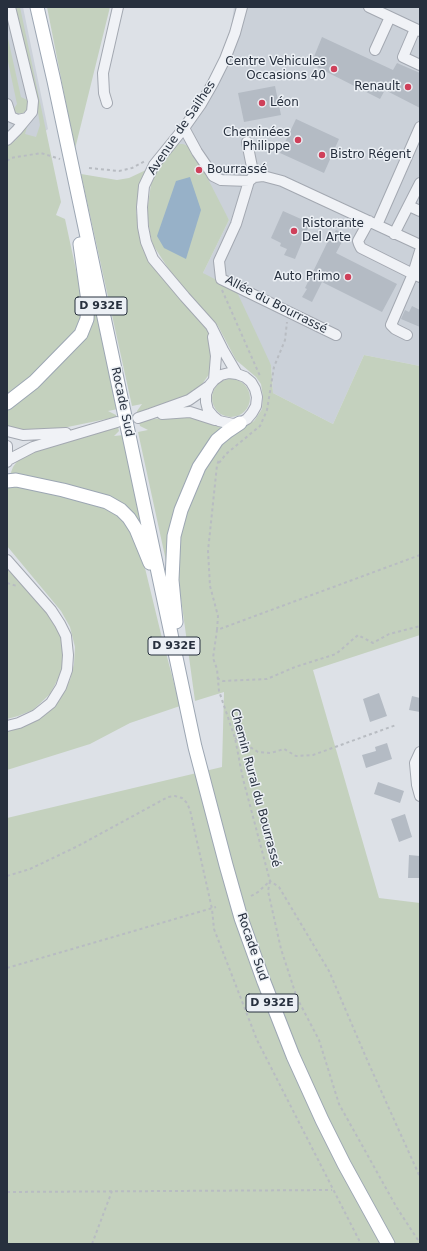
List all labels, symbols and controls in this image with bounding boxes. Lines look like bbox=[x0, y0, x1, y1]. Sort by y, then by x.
place label: Centre Vehicules Occasions 40 bbox=[225, 55, 326, 83]
marker: Centre Vehicules Occasions 40 bbox=[329, 64, 339, 74]
street label: Avenue de Sailhes bbox=[145, 78, 219, 178]
place label: Renault bbox=[354, 80, 400, 94]
marker: Renault bbox=[403, 82, 413, 92]
place label: Léon bbox=[270, 96, 299, 110]
marker: Léon bbox=[257, 98, 267, 108]
place label: Cheminées Philippe bbox=[223, 126, 290, 154]
marker: Cheminées Philippe bbox=[293, 135, 303, 145]
place label: Bistro Régent bbox=[330, 148, 411, 162]
marker: Bistro Régent bbox=[317, 150, 327, 160]
place label: Bourrassé bbox=[207, 163, 267, 177]
marker: Bourrassé bbox=[194, 165, 204, 175]
place label: Ristorante Del Arte bbox=[302, 217, 364, 245]
marker: Ristorante Del Arte bbox=[289, 226, 299, 236]
place label: Auto Primo bbox=[274, 270, 340, 284]
marker: Auto Primo bbox=[343, 272, 353, 282]
street label: Allée du Bourrassé bbox=[223, 273, 329, 337]
road number: D 932E bbox=[75, 297, 127, 315]
street label: Rocade Sud bbox=[108, 366, 136, 438]
road number: D 932E bbox=[148, 637, 200, 655]
street label: Chemin Rural du Bourrassé bbox=[227, 707, 283, 869]
street label: Rocade Sud bbox=[234, 911, 270, 983]
road number: D 932E bbox=[246, 994, 298, 1012]

